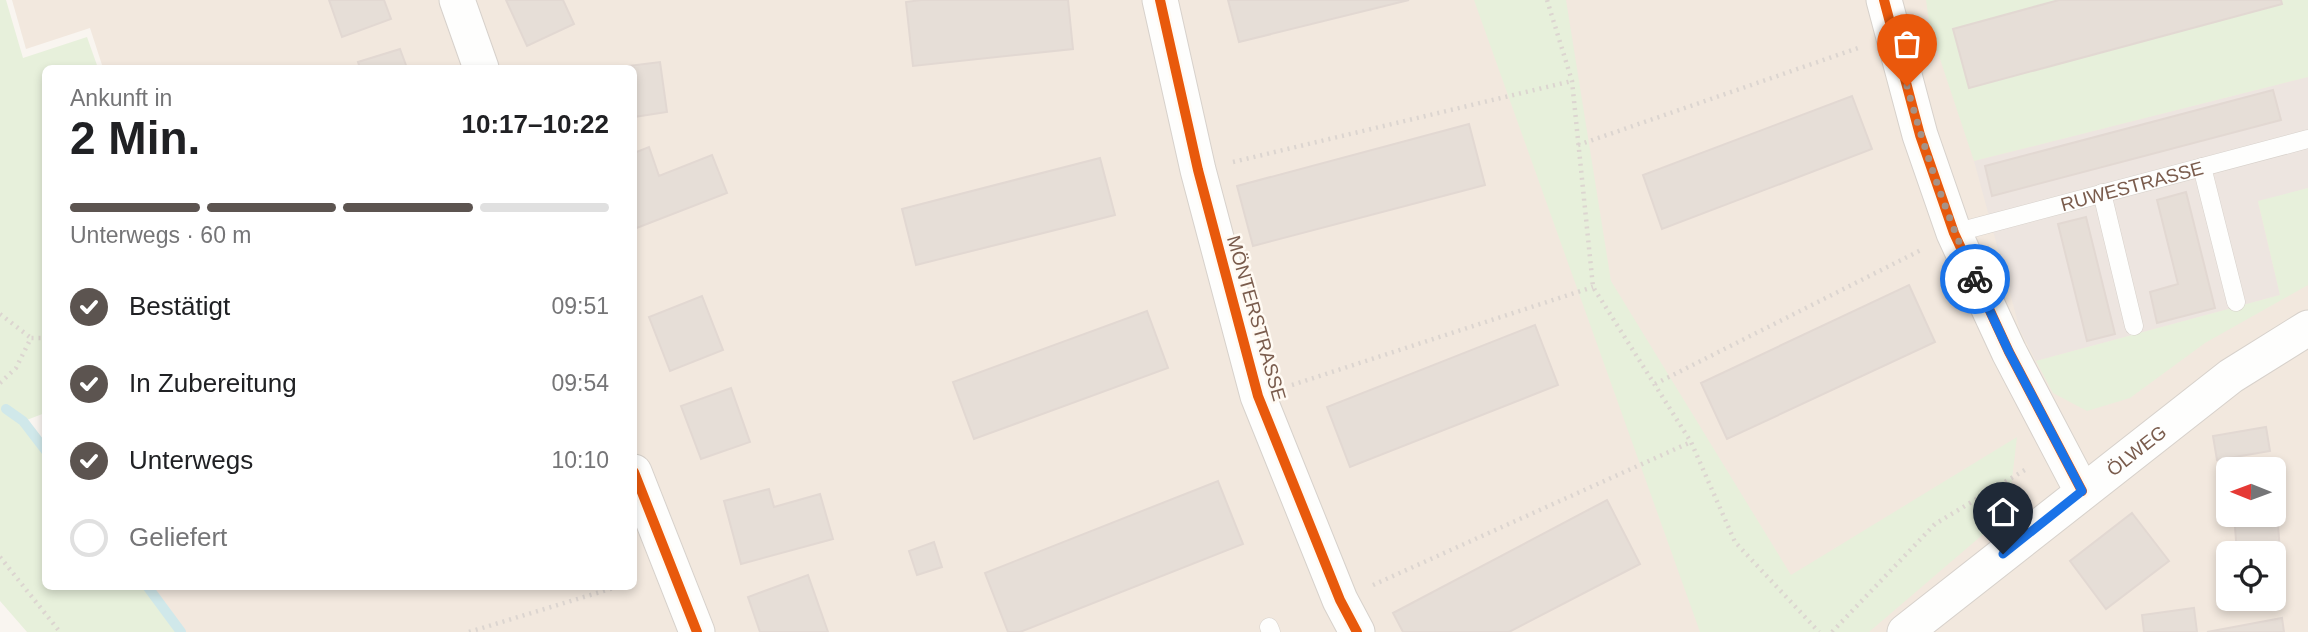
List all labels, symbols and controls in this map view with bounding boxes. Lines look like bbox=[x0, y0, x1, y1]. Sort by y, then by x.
pin bbox=[1877, 14, 1937, 86]
icon: bag bbox=[1888, 25, 1926, 63]
text: Ankunft in bbox=[70, 85, 172, 111]
text: 10:17–10:22 bbox=[462, 109, 609, 139]
text: 2 Min. bbox=[70, 112, 200, 164]
street label: RUWESTRASSE bbox=[2058, 157, 2206, 215]
text: Unterwegs · 60 m bbox=[70, 222, 252, 248]
street label: MÖNTERSTRASSE bbox=[1223, 233, 1290, 403]
courier bbox=[1940, 244, 2010, 314]
icon: bike bbox=[1956, 260, 1994, 298]
icon: check bbox=[70, 288, 108, 326]
text: Bestätigt bbox=[129, 291, 230, 321]
text: 09:51 bbox=[551, 293, 609, 319]
icon: check bbox=[70, 365, 108, 403]
text: In Zubereitung bbox=[129, 368, 297, 398]
text: 09:54 bbox=[551, 370, 609, 396]
street label: ÖLWEG bbox=[2103, 421, 2170, 480]
icon: check bbox=[70, 442, 108, 480]
text: Unterwegs bbox=[129, 445, 253, 475]
text: 10:10 bbox=[551, 447, 609, 473]
north arrow bbox=[2216, 457, 2286, 527]
map controls bbox=[2216, 457, 2286, 611]
pin bbox=[1973, 482, 2033, 554]
icon: home bbox=[1984, 493, 2022, 531]
text: Geliefert bbox=[129, 522, 227, 552]
button: locate bbox=[2216, 541, 2286, 611]

